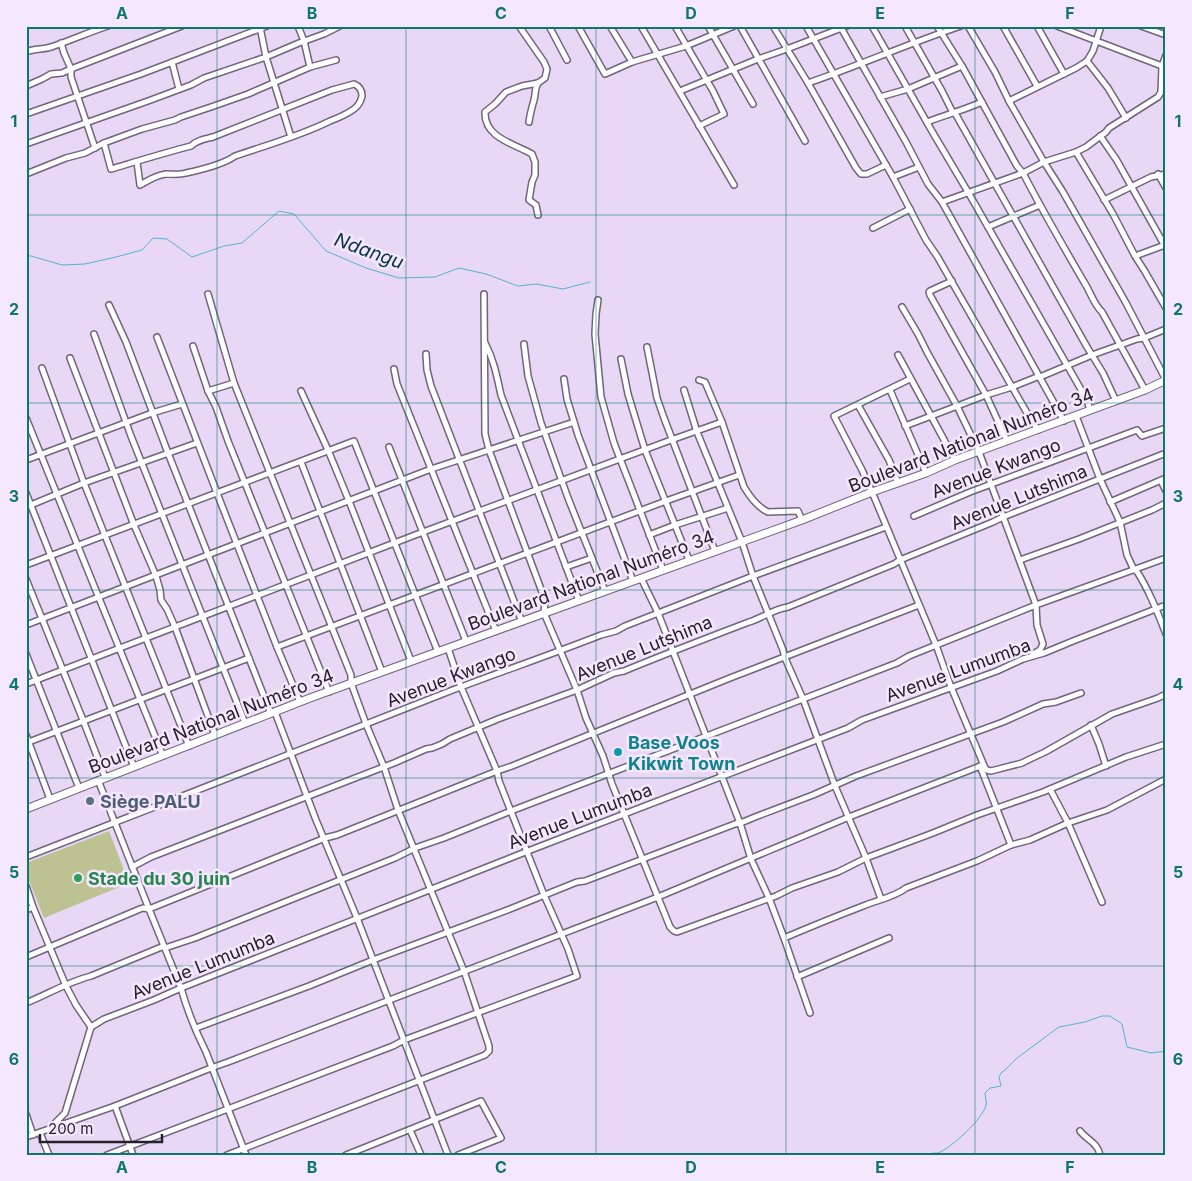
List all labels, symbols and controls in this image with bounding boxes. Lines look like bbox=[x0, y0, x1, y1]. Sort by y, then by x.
text: A bbox=[116, 3, 128, 23]
text: B bbox=[307, 3, 317, 23]
text: C bbox=[495, 3, 507, 23]
text: D bbox=[685, 3, 697, 23]
text: E bbox=[875, 3, 885, 23]
text: F bbox=[1065, 3, 1075, 23]
text: 1 bbox=[11, 111, 17, 131]
text: 1 bbox=[1175, 111, 1181, 131]
water label: Ndangu bbox=[331, 228, 407, 274]
text: 2 bbox=[9, 299, 19, 319]
text: 2 bbox=[1173, 299, 1183, 319]
street label: Boulevard National Numéro 34 bbox=[845, 383, 1097, 497]
street label: Avenue Kwango bbox=[928, 434, 1064, 502]
street label: Avenue Lutshima bbox=[948, 460, 1090, 534]
text: 3 bbox=[9, 486, 19, 506]
text: 3 bbox=[1173, 486, 1183, 506]
street label: Boulevard National Numéro 34 bbox=[465, 526, 717, 634]
street label: Avenue Lutshima bbox=[573, 611, 715, 685]
street label: Avenue Lumumba bbox=[883, 634, 1033, 706]
street label: Avenue Kwango bbox=[383, 643, 519, 711]
street label: Boulevard National Numéro 34 bbox=[85, 664, 337, 778]
text: 4 bbox=[9, 674, 20, 694]
text: 4 bbox=[1173, 674, 1184, 694]
place label: Base Voos Kikwit Town bbox=[628, 732, 735, 774]
marker: Base Voos Kikwit Town bbox=[612, 746, 624, 758]
street label: Avenue Lumumba bbox=[505, 779, 655, 853]
place label: Siège PALU bbox=[100, 791, 201, 812]
marker: Siège PALU bbox=[84, 795, 96, 807]
text: 5 bbox=[9, 862, 19, 882]
text: 5 bbox=[1173, 862, 1183, 882]
place label: Stade du 30 juin bbox=[88, 868, 230, 889]
marker: Stade du 30 juin bbox=[72, 872, 84, 884]
street label: Avenue Lumumba bbox=[128, 927, 278, 1003]
text: 6 bbox=[9, 1049, 19, 1069]
text: 6 bbox=[1173, 1049, 1183, 1069]
scale bar bbox=[40, 1111, 162, 1143]
text: 200 m bbox=[48, 1119, 93, 1138]
text: A bbox=[116, 1157, 128, 1177]
text: B bbox=[307, 1157, 317, 1177]
text: C bbox=[495, 1157, 507, 1177]
text: D bbox=[685, 1157, 697, 1177]
text: E bbox=[875, 1157, 885, 1177]
text: F bbox=[1065, 1157, 1075, 1177]

